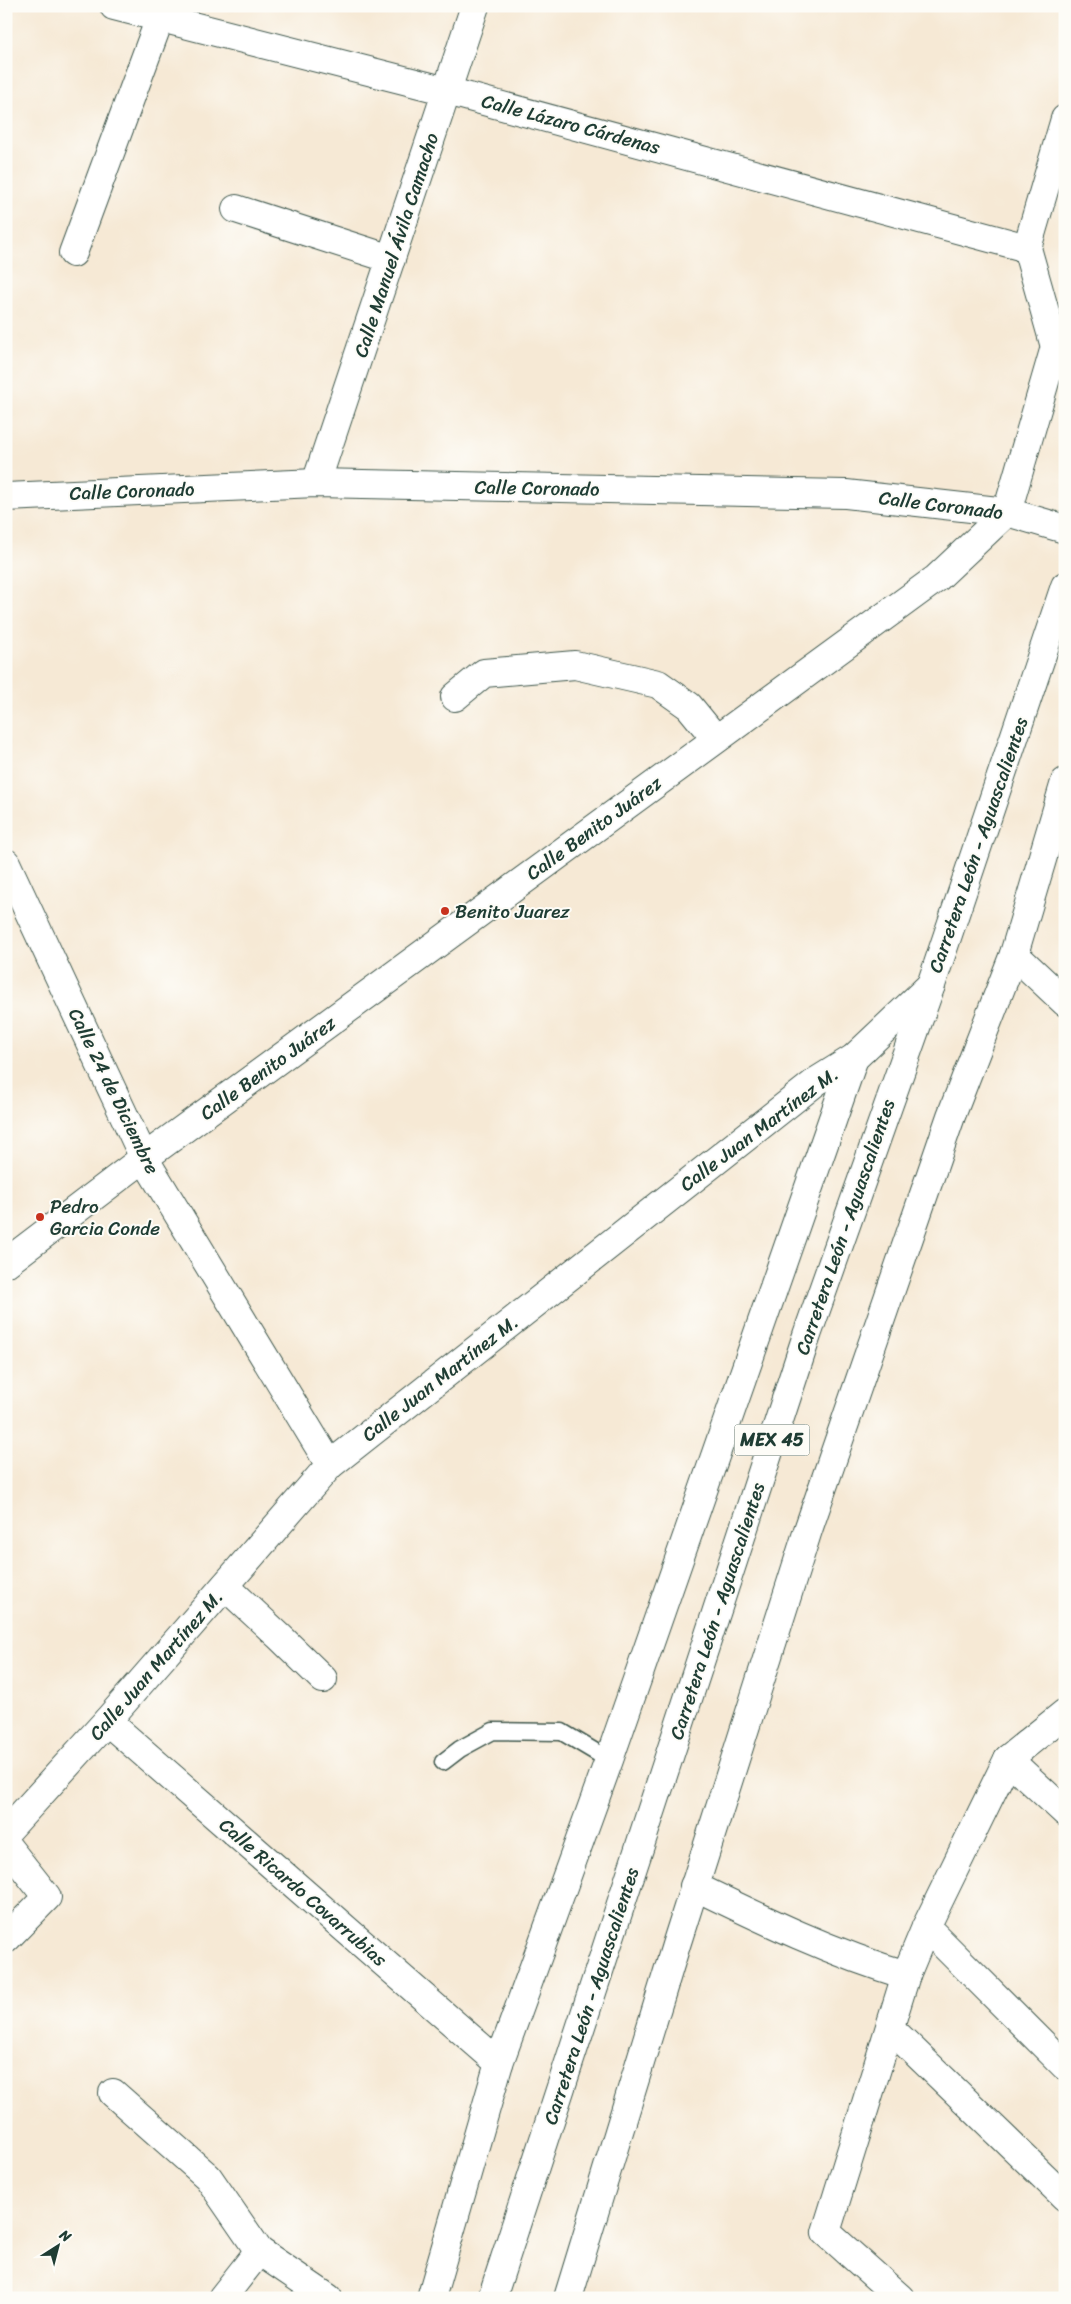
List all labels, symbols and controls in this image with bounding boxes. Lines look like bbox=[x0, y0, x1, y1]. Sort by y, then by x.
street label: Calle Lázaro Cárdenas bbox=[478, 84, 664, 164]
street label: Calle Manuel Ávila Camacho bbox=[344, 128, 448, 362]
street label: Calle Coronado bbox=[474, 470, 600, 506]
street label: Calle Coronado bbox=[69, 472, 195, 510]
street label: Calle Coronado bbox=[877, 481, 1005, 529]
street label: Carretera León - Aguascalientes bbox=[919, 713, 1037, 977]
street label: Calle Benito Juárez bbox=[519, 766, 670, 889]
place label: Benito Juarez bbox=[455, 895, 570, 928]
marker: Benito Juarez bbox=[439, 905, 451, 917]
street label: Calle 24 de Diciembre bbox=[59, 1002, 169, 1180]
street label: Calle Benito Juárez bbox=[193, 1006, 344, 1129]
street label: Calle Juan Martínez M. bbox=[673, 1058, 845, 1200]
street label: Carretera León - Aguascalientes bbox=[786, 1095, 904, 1359]
place label: Pedro Garcia Conde bbox=[50, 1190, 160, 1245]
marker: Pedro Garcia Conde bbox=[34, 1211, 46, 1223]
street label: Calle Juan Martínez M. bbox=[354, 1306, 526, 1450]
road number: MEX 45 bbox=[734, 1424, 810, 1456]
street label: Carretera León - Aguascalientes bbox=[660, 1478, 774, 1744]
street label: Calle Juan Martínez M. bbox=[81, 1582, 231, 1748]
street label: Calle Ricardo Covarrubias bbox=[211, 1809, 395, 1975]
street label: Carretera León - Aguascalientes bbox=[534, 1863, 648, 2129]
north arrow bbox=[32, 2222, 82, 2272]
text: N bbox=[53, 2222, 77, 2249]

